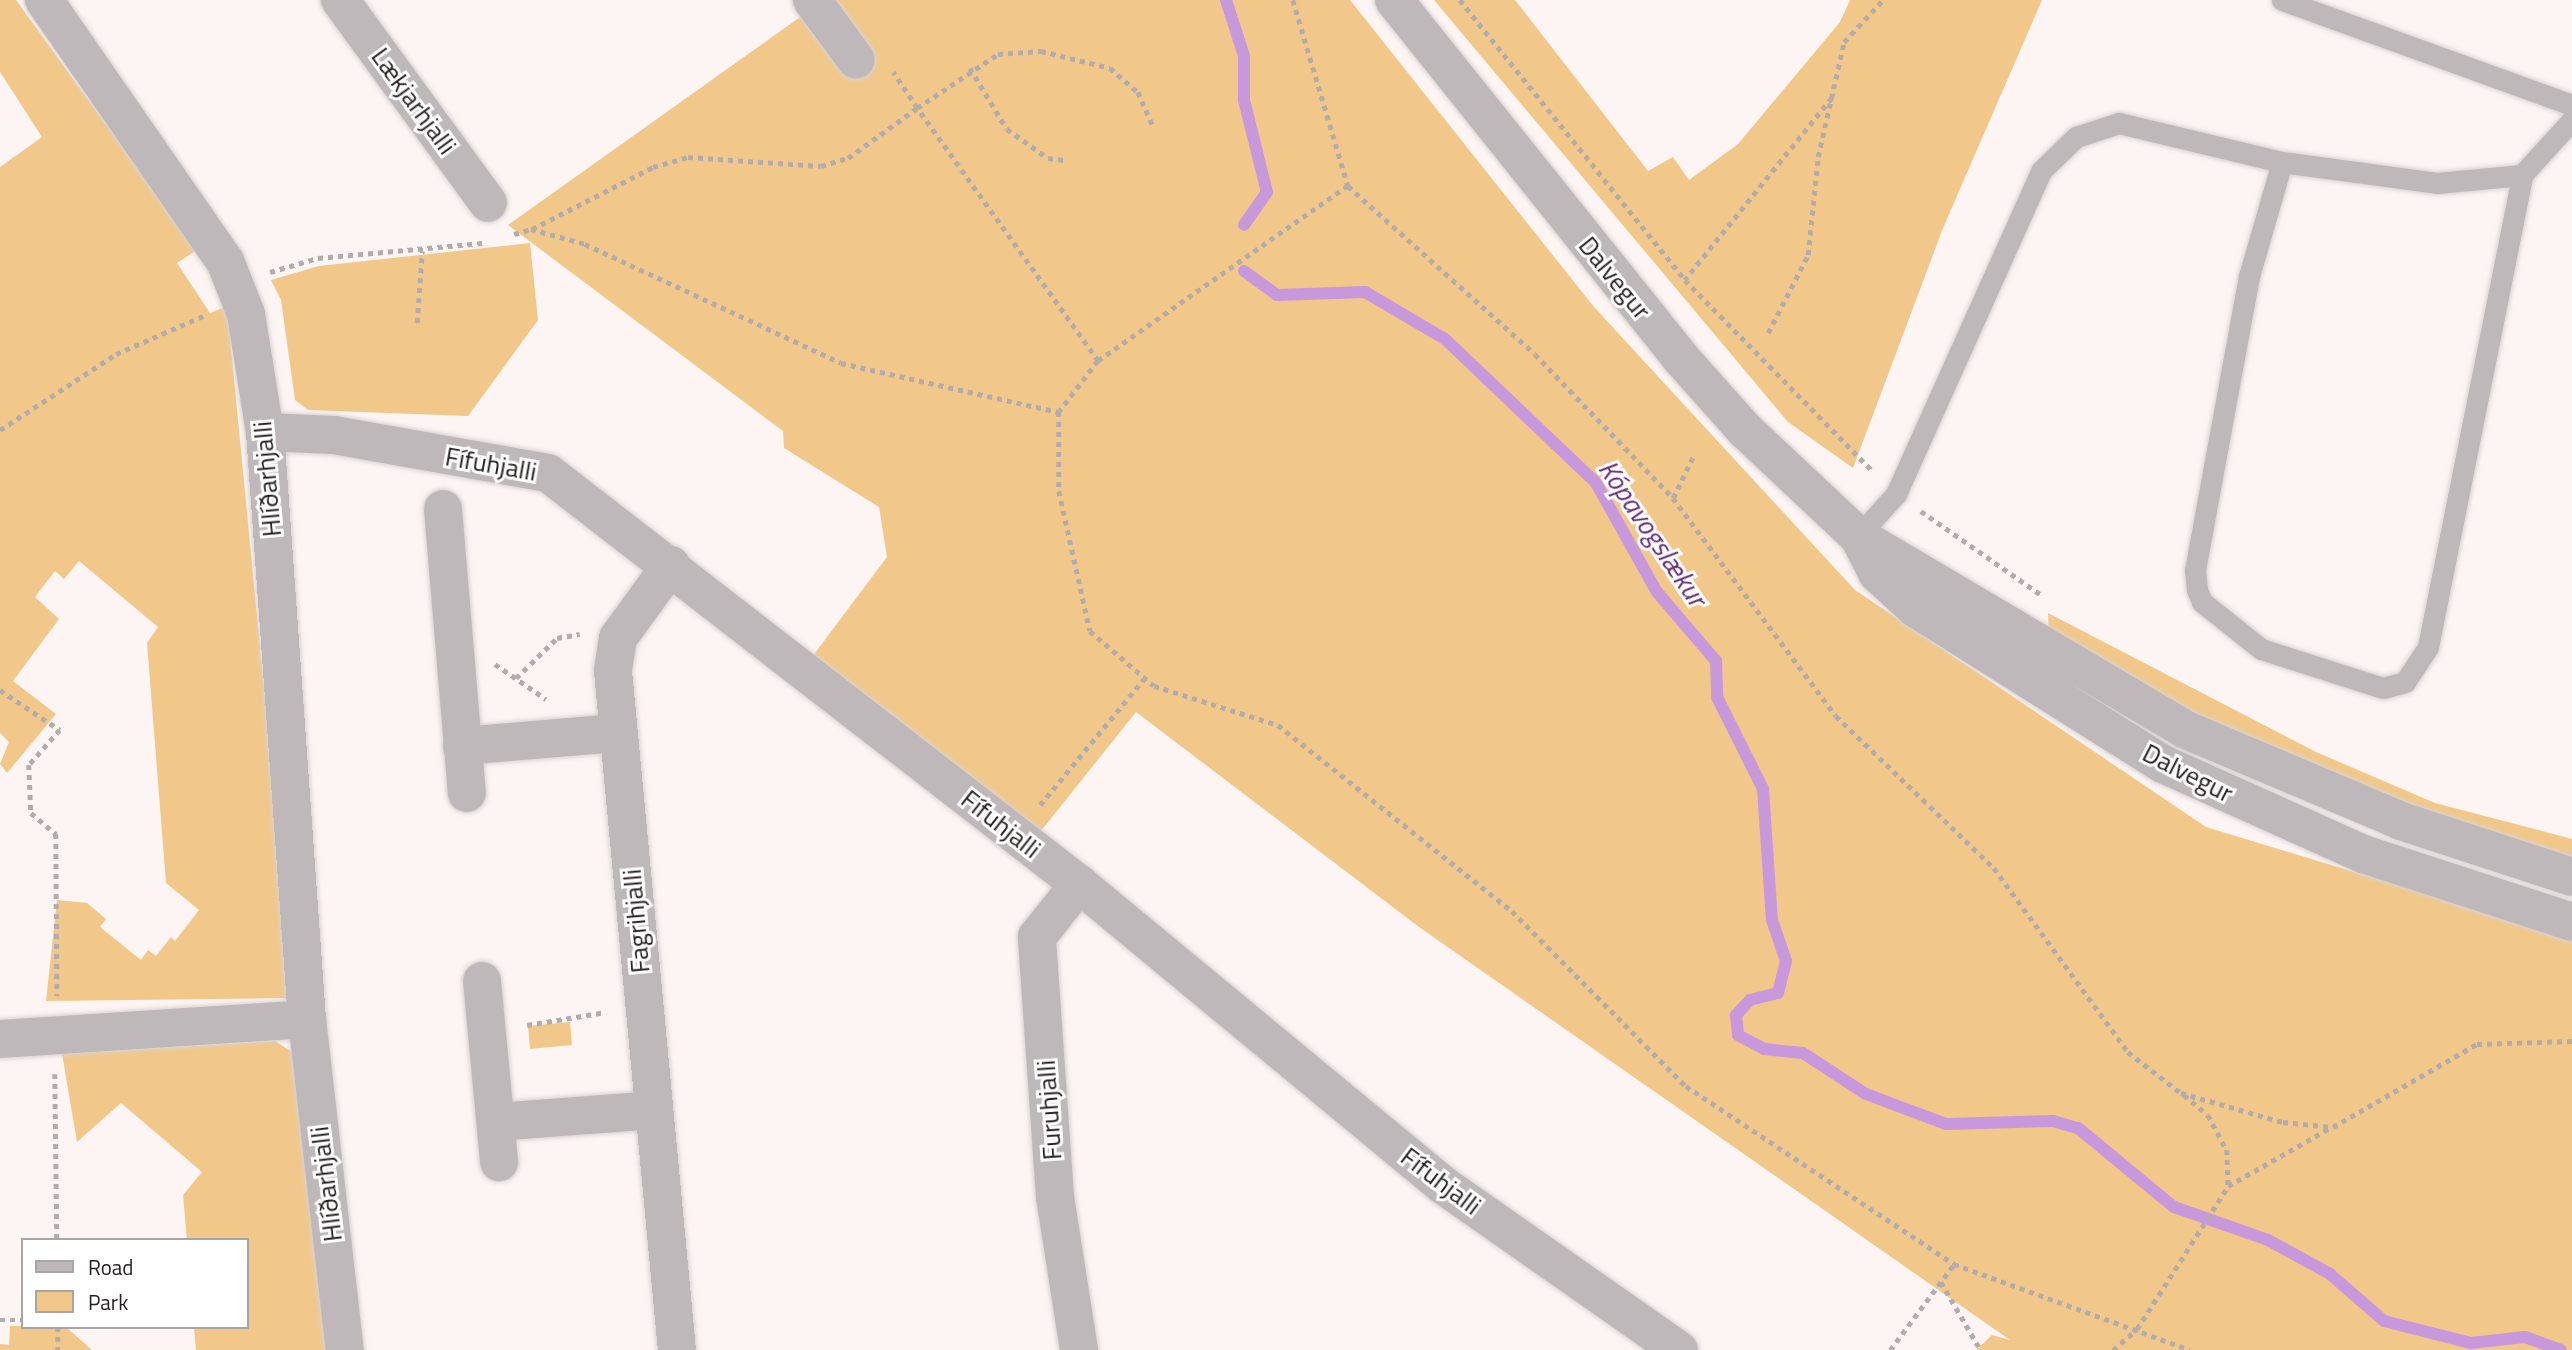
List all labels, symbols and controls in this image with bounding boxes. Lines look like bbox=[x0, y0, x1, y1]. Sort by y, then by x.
street label: Lækjarhjalli bbox=[365, 42, 463, 160]
street label: Dalvegur bbox=[1572, 230, 1658, 326]
street label: Hlíðarhjalli bbox=[246, 420, 288, 538]
street label: Fífuhjalli bbox=[443, 441, 539, 487]
water label: Kópavogslækur bbox=[1592, 453, 1714, 613]
street label: Dalvegur bbox=[2138, 737, 2238, 809]
street label: Fífuhjalli bbox=[955, 783, 1047, 865]
street label: Fagrihjalli bbox=[616, 868, 656, 974]
street label: Furuhjalli bbox=[1030, 1059, 1068, 1161]
street label: Hlíðarhjalli bbox=[303, 1125, 349, 1243]
street label: Fífuhjalli bbox=[1395, 1141, 1487, 1221]
legend bbox=[21, 1238, 248, 1329]
text: Road bbox=[88, 1251, 133, 1283]
text: Park bbox=[88, 1286, 128, 1318]

